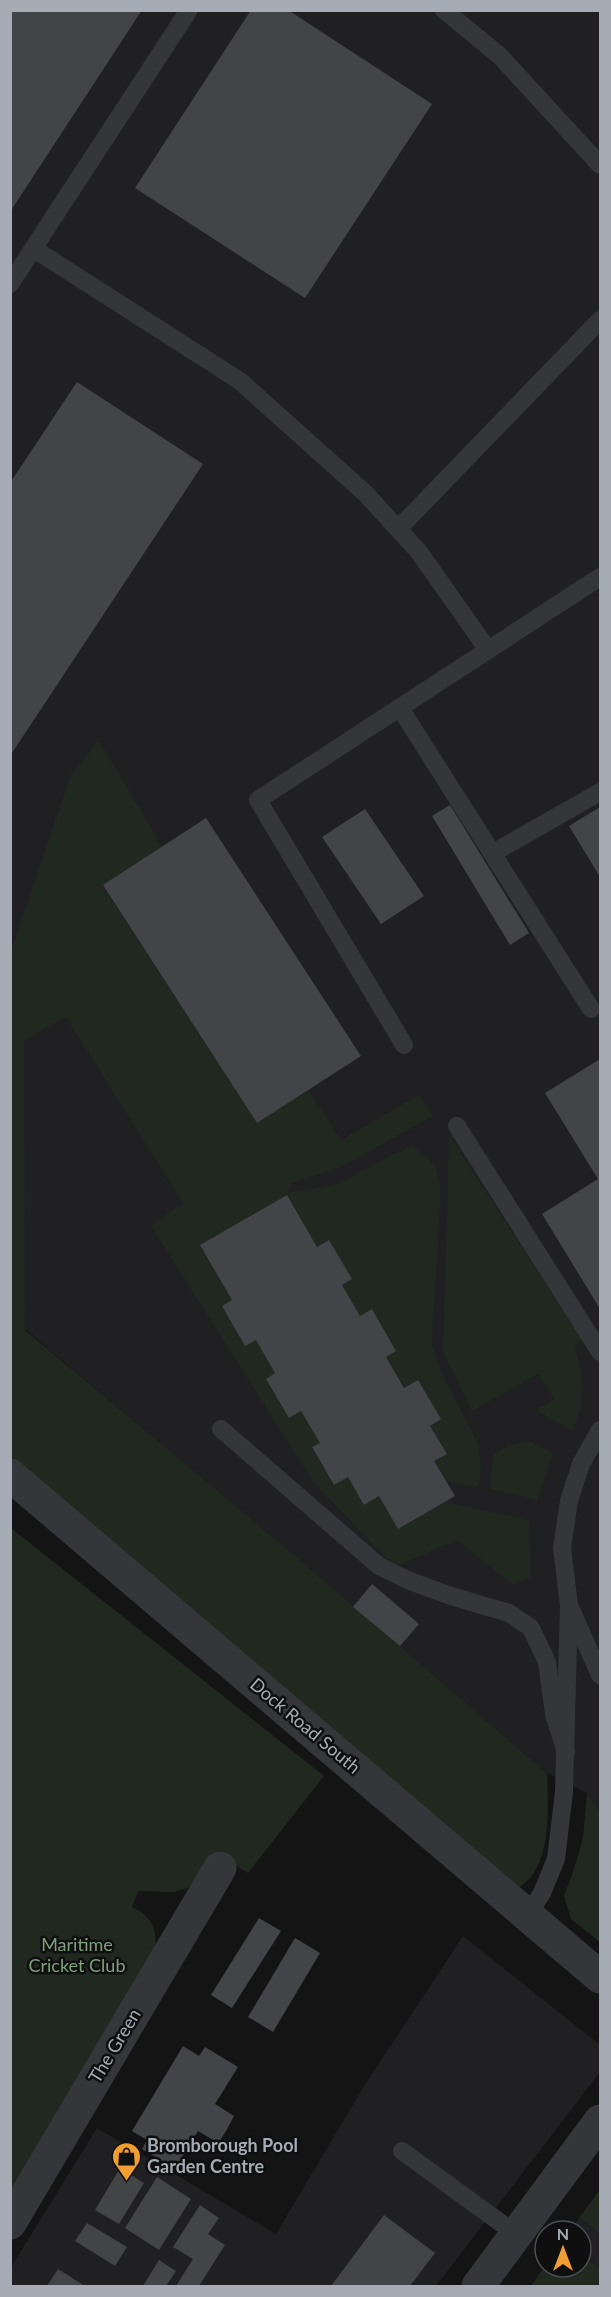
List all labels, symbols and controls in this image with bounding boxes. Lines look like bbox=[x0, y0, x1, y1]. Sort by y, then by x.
street label: Dock Road South bbox=[246, 1673, 365, 1778]
park label: Maritime Cricket Club bbox=[29, 1933, 125, 1976]
street label: The Green bbox=[83, 2004, 145, 2087]
place label: Bromborough Pool Garden Centre bbox=[147, 2134, 298, 2177]
shop icon: Bromborough Pool Garden Centre bbox=[110, 2140, 142, 2182]
north arrow bbox=[533, 2219, 593, 2279]
text: N bbox=[557, 2224, 569, 2243]

